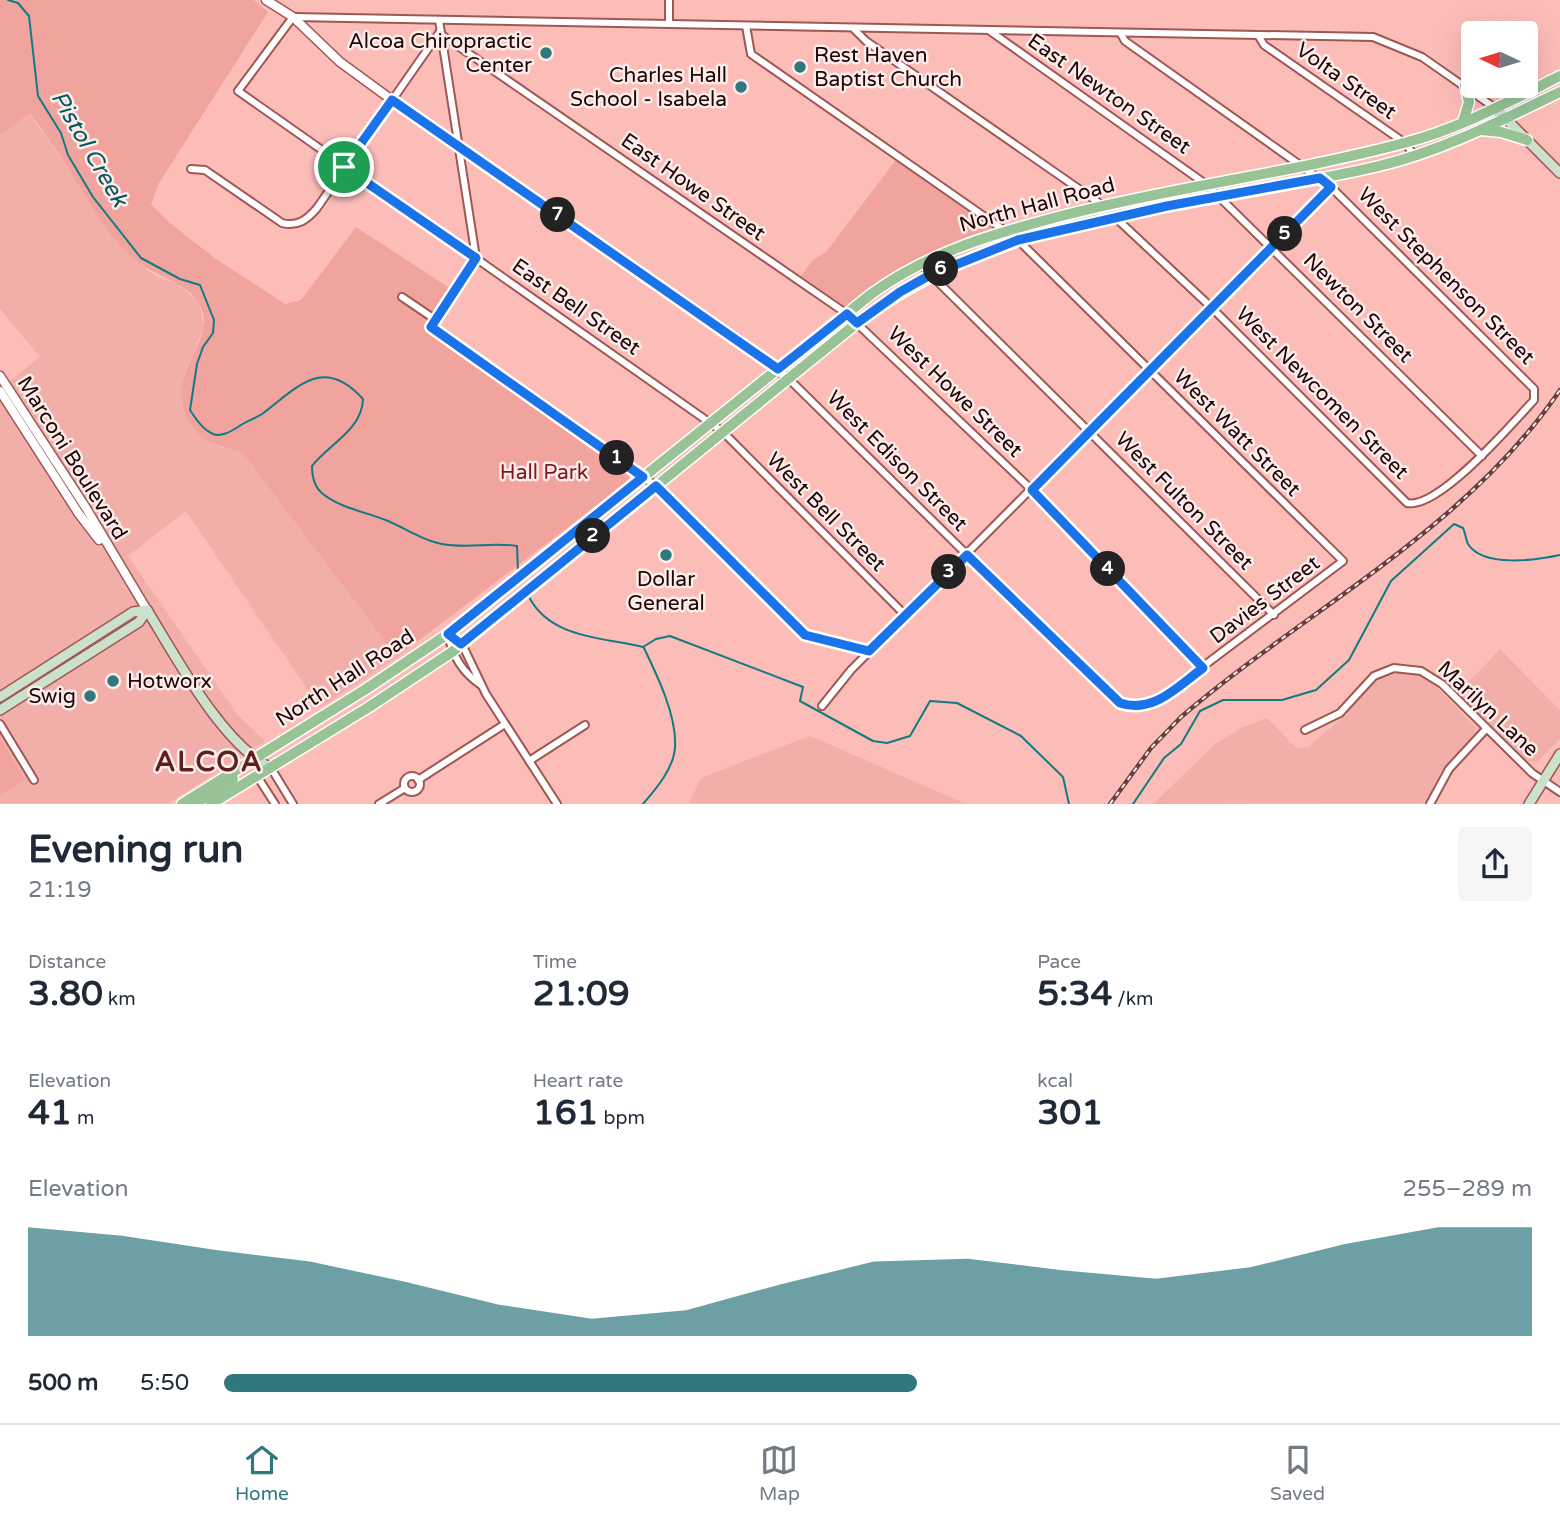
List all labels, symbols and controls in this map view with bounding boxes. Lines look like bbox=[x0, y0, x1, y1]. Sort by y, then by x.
north arrow bbox=[1461, 21, 1538, 98]
map controls bbox=[1461, 21, 1538, 98]
street label: East Newton Street bbox=[1023, 28, 1195, 160]
place label: Alcoa Chiropractic Center bbox=[348, 29, 532, 78]
street label: Volta Street bbox=[1291, 37, 1401, 125]
place label: Rest Haven Baptist Church bbox=[814, 43, 962, 92]
marker: Alcoa Chiropractic Center bbox=[538, 45, 554, 61]
marker: Rest Haven Baptist Church bbox=[792, 59, 808, 75]
place label: Charles Hall School - Isabela bbox=[570, 63, 727, 112]
marker: Charles Hall School - Isabela bbox=[733, 79, 749, 95]
water label: Pistol Creek bbox=[45, 86, 134, 213]
street label: East Howe Street bbox=[616, 128, 770, 246]
pin bbox=[314, 137, 374, 197]
icon: arrive bbox=[325, 148, 363, 186]
street label: North Hall Road bbox=[956, 172, 1118, 238]
street label: West Stephenson Street bbox=[1352, 182, 1540, 370]
pin: 7 bbox=[540, 198, 576, 232]
text: 7 bbox=[552, 203, 563, 225]
pin: 5 bbox=[1268, 216, 1302, 252]
text: 5 bbox=[1279, 222, 1290, 244]
street label: Newton Street bbox=[1298, 248, 1418, 368]
pin: 6 bbox=[923, 252, 958, 286]
street label: East Bell Street bbox=[507, 254, 645, 360]
text: 6 bbox=[935, 257, 946, 279]
street label: West Newcomen Street bbox=[1231, 302, 1413, 484]
street label: West Howe Street bbox=[882, 321, 1028, 463]
street label: West Watt Street bbox=[1168, 364, 1306, 502]
street label: Marconi Boulevard bbox=[12, 372, 132, 544]
street label: West Edison Street bbox=[822, 386, 972, 536]
street label: West Fulton Street bbox=[1110, 427, 1258, 575]
pin: 1 bbox=[600, 440, 634, 476]
text: 1 bbox=[611, 446, 622, 468]
street label: West Bell Street bbox=[761, 447, 891, 577]
park label: Hall Park bbox=[500, 460, 588, 485]
pin: 2 bbox=[576, 518, 610, 554]
text: 2 bbox=[587, 524, 598, 546]
marker: Dollar General bbox=[658, 547, 674, 563]
street label: Davies Street bbox=[1205, 551, 1325, 649]
pin: 4 bbox=[1090, 552, 1126, 586]
pin: 3 bbox=[932, 554, 967, 590]
text: 4 bbox=[1102, 557, 1113, 579]
text: 3 bbox=[943, 560, 954, 582]
place label: Dollar General bbox=[627, 567, 705, 616]
street label: North Hall Road bbox=[271, 624, 419, 732]
street label: Marilyn Lane bbox=[1432, 656, 1544, 762]
place label: Hotworx bbox=[127, 669, 212, 694]
marker: Hotworx bbox=[105, 673, 121, 689]
place label: Swig bbox=[29, 684, 76, 709]
marker: Swig bbox=[82, 688, 98, 704]
district label: ALCOA bbox=[154, 745, 264, 779]
text: Evening run bbox=[28, 827, 243, 873]
button: share bbox=[1458, 827, 1532, 901]
text: 21:19 bbox=[28, 876, 92, 904]
text: Distance bbox=[28, 951, 106, 973]
text: Time bbox=[533, 951, 577, 973]
text: Pace bbox=[1037, 951, 1081, 973]
text: 3.80 bbox=[28, 973, 103, 1015]
text: 21:09 bbox=[533, 973, 630, 1015]
text: 5:34 bbox=[1037, 973, 1112, 1015]
text: km bbox=[103, 988, 136, 1010]
text: /km bbox=[1112, 988, 1154, 1010]
text: Elevation bbox=[28, 1070, 111, 1092]
text: Heart rate bbox=[533, 1070, 623, 1092]
text: kcal bbox=[1037, 1070, 1073, 1092]
text: 41 bbox=[28, 1092, 72, 1134]
text: 161 bbox=[533, 1092, 599, 1134]
text: 301 bbox=[1037, 1092, 1103, 1134]
text: m bbox=[72, 1107, 94, 1129]
text: bpm bbox=[599, 1107, 645, 1129]
text: Elevation bbox=[28, 1175, 129, 1203]
text: 255–289 m bbox=[1403, 1175, 1532, 1203]
text: 500 m bbox=[28, 1369, 98, 1397]
text: 5:50 bbox=[140, 1369, 189, 1397]
tab: Home bbox=[235, 1441, 289, 1505]
tab: Map bbox=[759, 1441, 800, 1505]
tab: Saved bbox=[1270, 1441, 1325, 1505]

